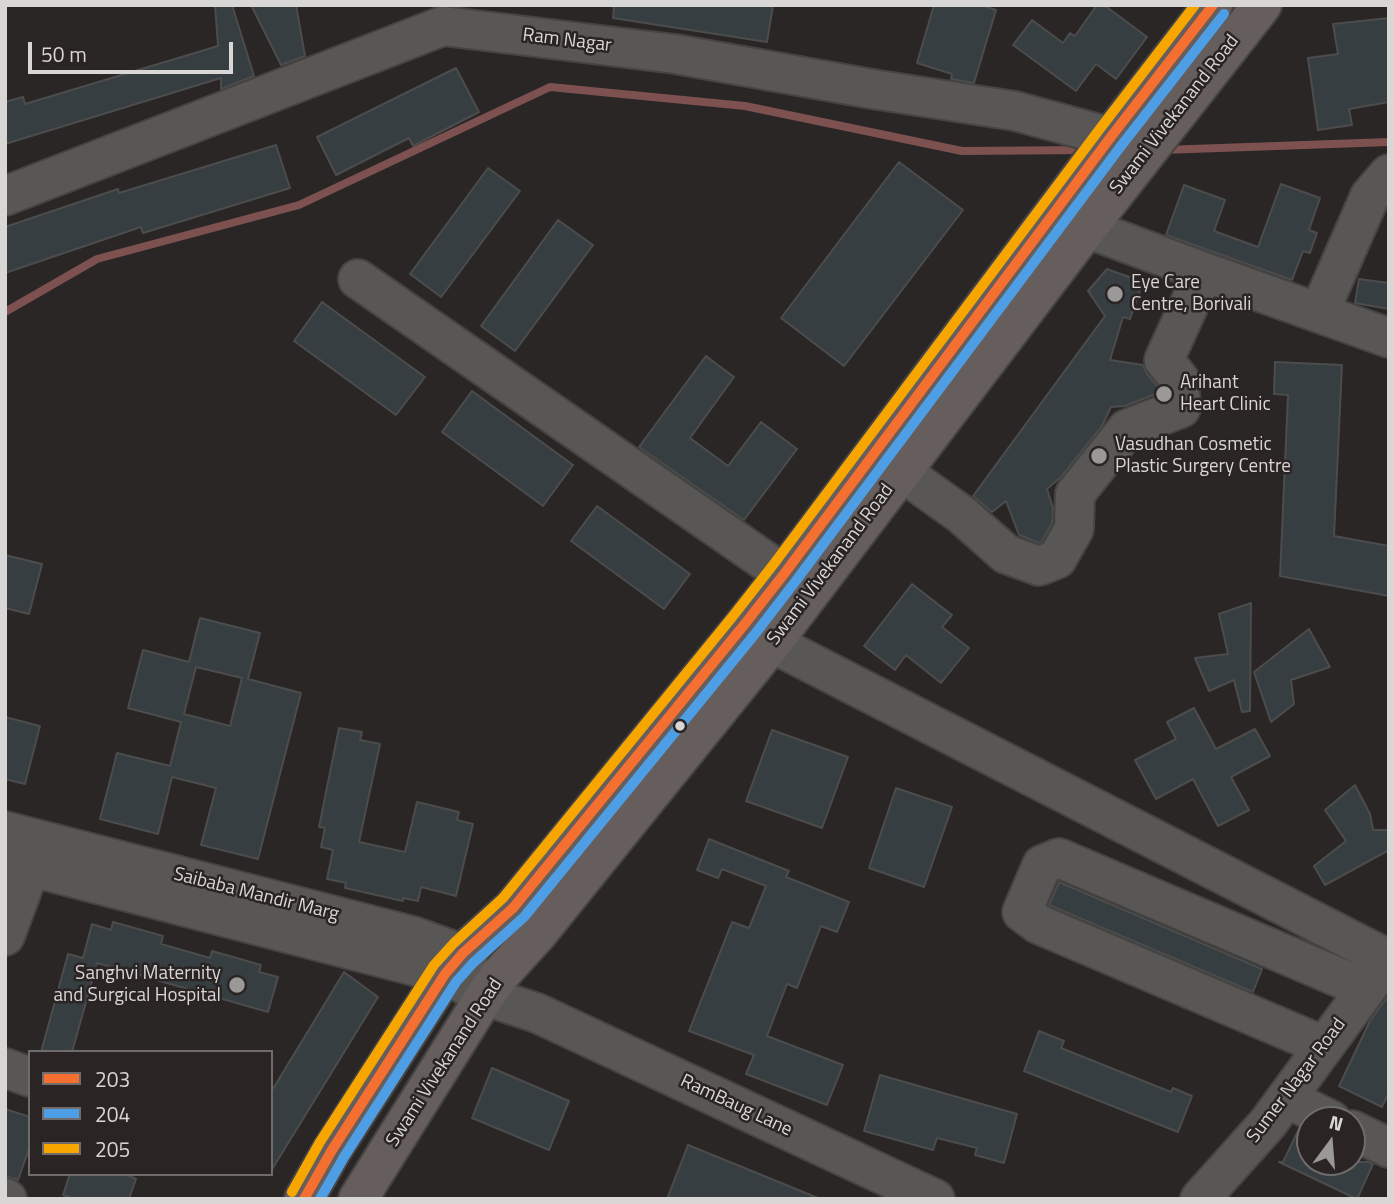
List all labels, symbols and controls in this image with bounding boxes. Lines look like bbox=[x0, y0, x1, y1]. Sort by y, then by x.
street label: Ram Nagar bbox=[521, 24, 613, 58]
scale bar bbox=[32, 28, 236, 72]
street label: Swami Vivekanand Road bbox=[1106, 31, 1244, 199]
text: 50 m bbox=[41, 38, 87, 70]
place label: Eye Care Centre, Borivali bbox=[1131, 272, 1251, 316]
marker: Eye Care Centre, Borivali bbox=[1105, 284, 1125, 304]
place label: Arihant Heart Clinic bbox=[1180, 372, 1271, 416]
marker: Arihant Heart Clinic bbox=[1154, 384, 1174, 404]
place label: Vasudhan Cosmetic Plastic Surgery Centre bbox=[1115, 434, 1291, 478]
marker: Vasudhan Cosmetic Plastic Surgery Centre bbox=[1089, 446, 1109, 466]
street label: Swami Vivekanand Road bbox=[763, 480, 899, 650]
unlabelled marker bbox=[673, 719, 687, 733]
street label: Saibaba Mandir Marg bbox=[171, 863, 341, 927]
place label: Sanghvi Maternity and Surgical Hospital bbox=[54, 963, 221, 1007]
marker: Sanghvi Maternity and Surgical Hospital bbox=[227, 975, 247, 995]
street label: Swami Vivekanand Road bbox=[382, 975, 508, 1151]
street label: Sumer Nagar Road bbox=[1243, 1014, 1351, 1148]
legend bbox=[28, 1050, 273, 1176]
text: 203 bbox=[95, 1063, 130, 1095]
street label: RamBaug Lane bbox=[676, 1070, 796, 1142]
text: 204 bbox=[95, 1098, 130, 1130]
north arrow bbox=[1296, 1106, 1366, 1176]
text: 205 bbox=[95, 1133, 130, 1165]

